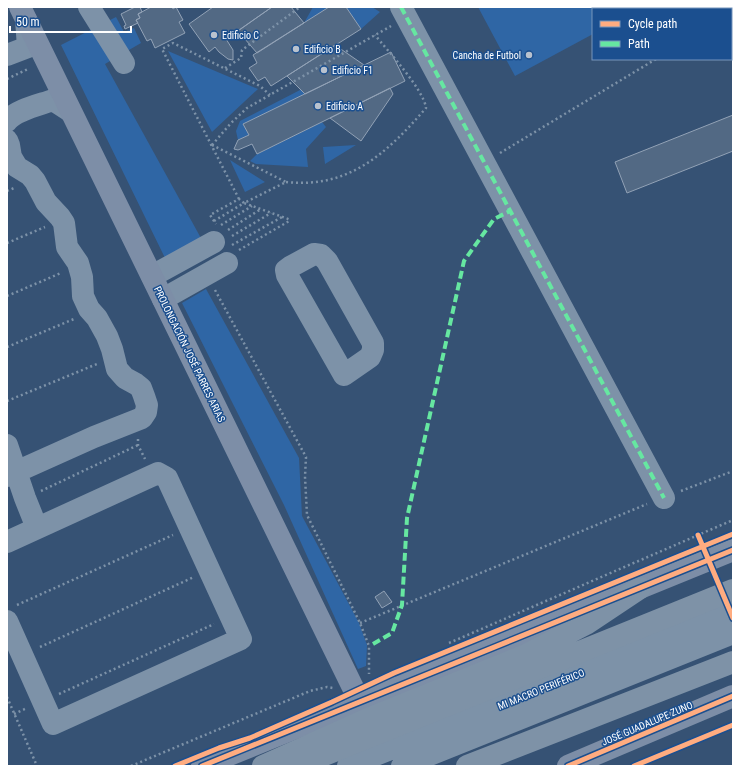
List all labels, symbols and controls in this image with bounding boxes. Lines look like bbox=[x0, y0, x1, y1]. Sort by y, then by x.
scale bar bbox=[10, 8, 131, 34]
legend bbox=[592, 8, 732, 60]
text: 50 m bbox=[16, 15, 40, 29]
text: Cycle path bbox=[628, 17, 678, 31]
marker: Edificio C bbox=[209, 30, 219, 40]
place label: Edificio C bbox=[222, 30, 259, 41]
text: Path bbox=[628, 37, 650, 51]
marker: Edificio B bbox=[291, 44, 301, 54]
place label: Edificio B bbox=[304, 44, 341, 55]
place label: Cancha de Futbol bbox=[452, 50, 521, 61]
marker: Cancha de Futbol bbox=[524, 50, 534, 60]
marker: Edificio F1 bbox=[319, 65, 329, 75]
place label: Edificio F1 bbox=[332, 65, 373, 76]
marker: Edificio A bbox=[313, 101, 323, 111]
place label: Edificio A bbox=[326, 101, 363, 112]
street label: PROLONGACIÓN JOSÉ PARRES ARIAS bbox=[152, 284, 228, 424]
street label: MI MACRO PERIFÉRICO bbox=[496, 666, 586, 712]
street label: JOSÉ GUADALUPE ZUNO bbox=[600, 698, 694, 748]

